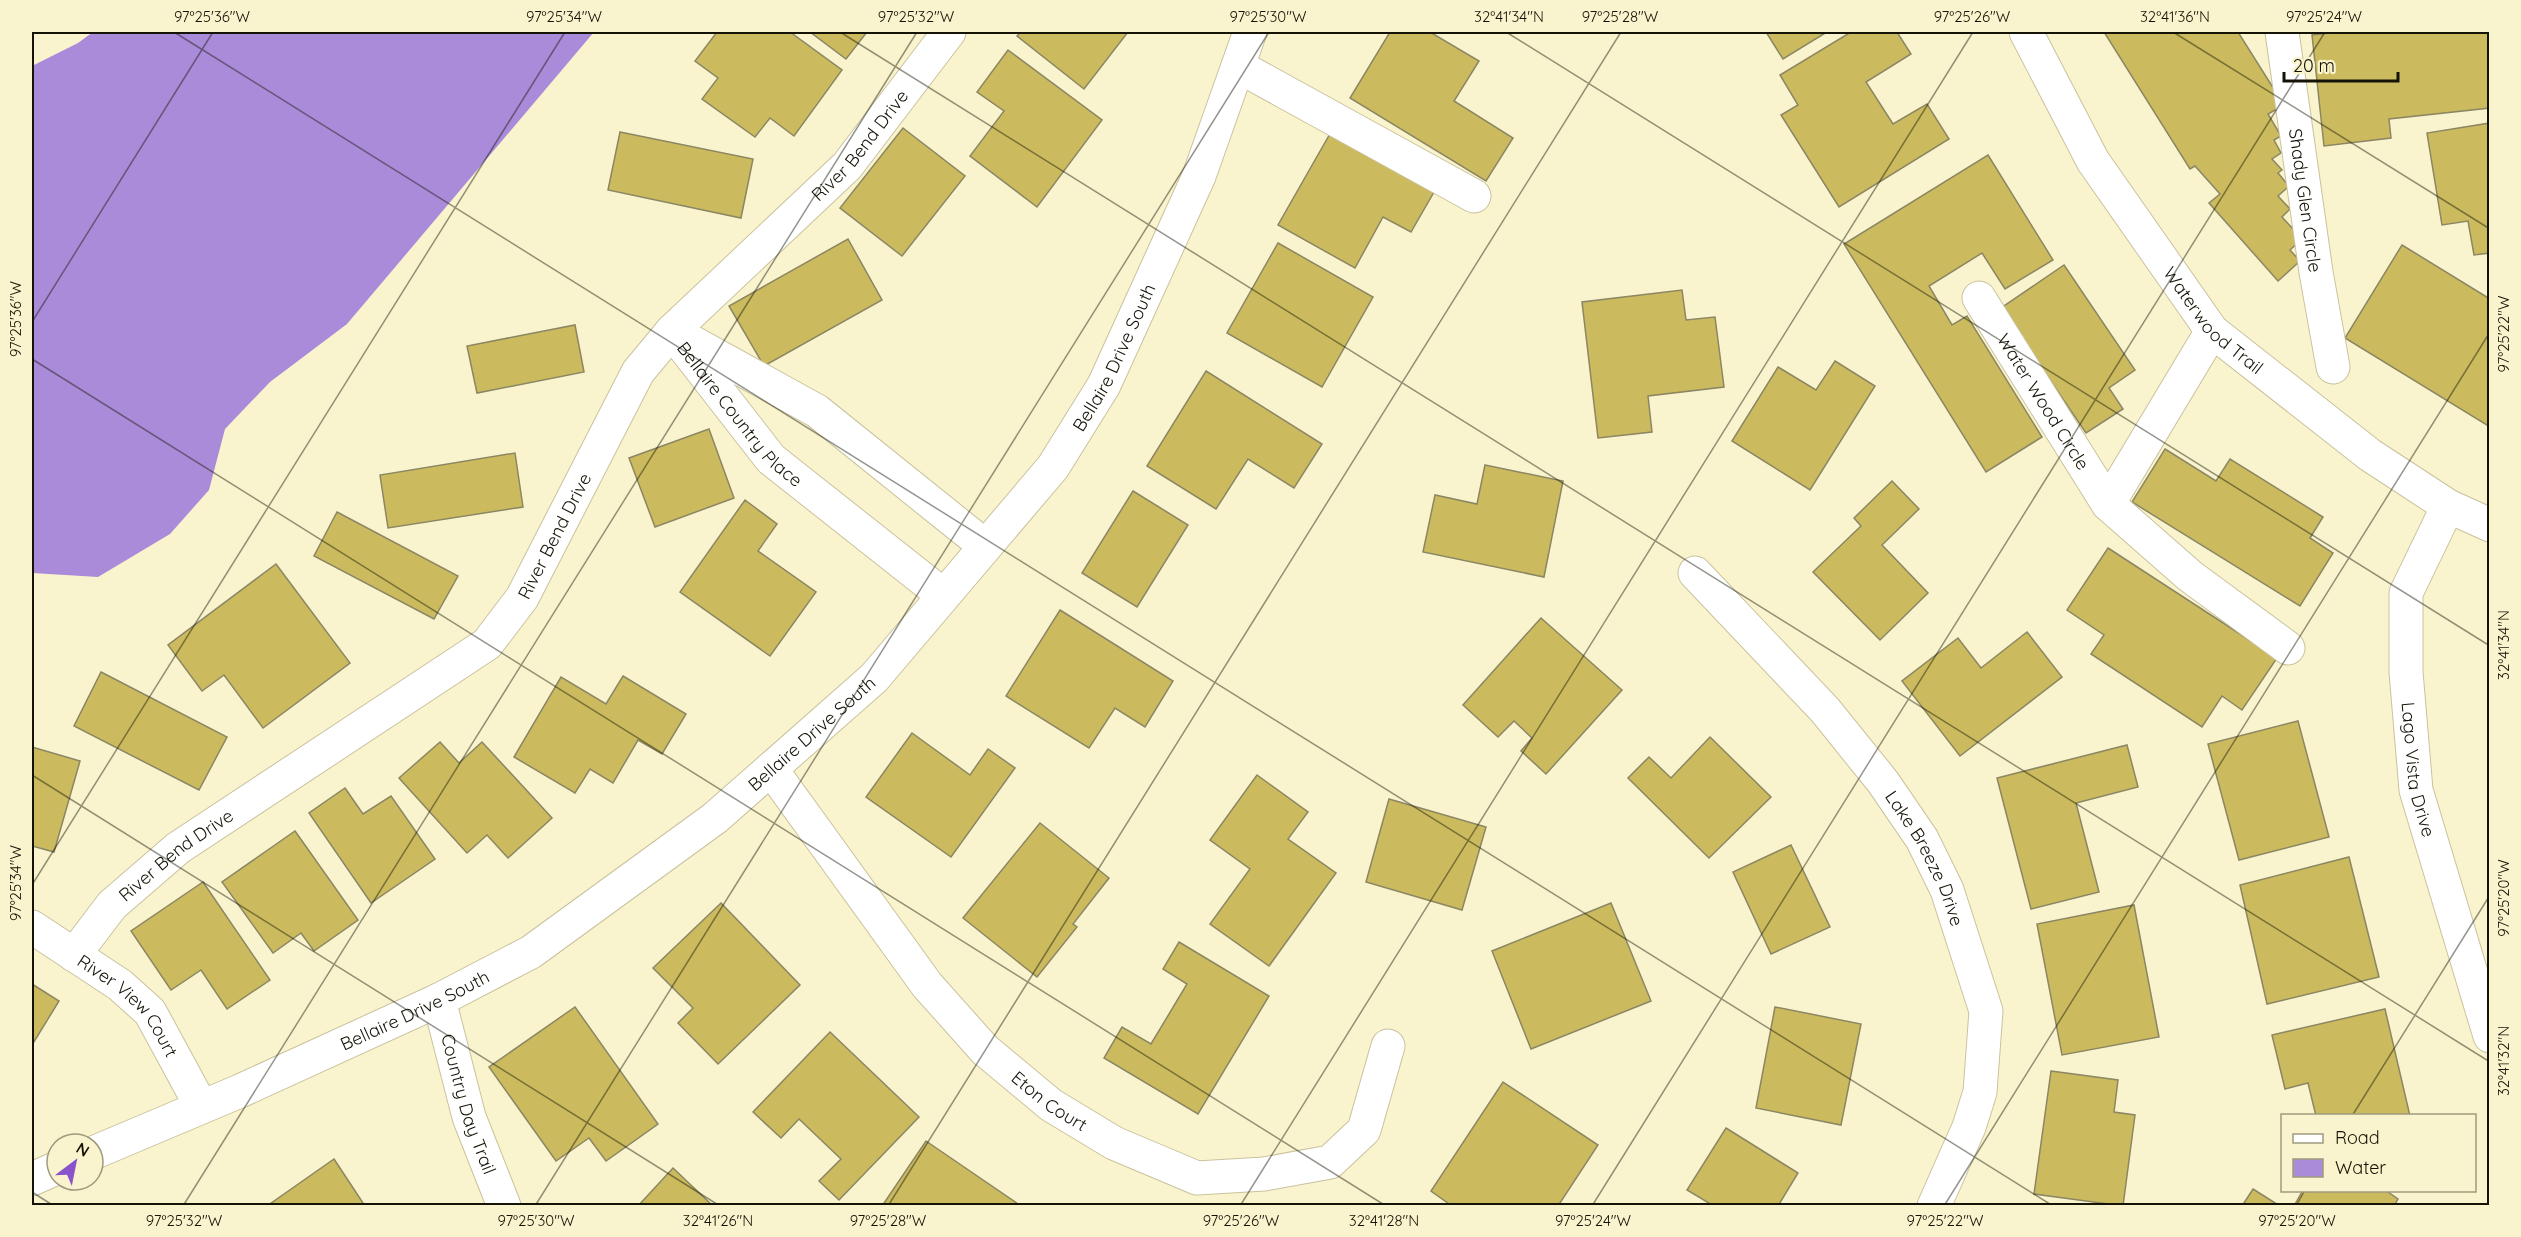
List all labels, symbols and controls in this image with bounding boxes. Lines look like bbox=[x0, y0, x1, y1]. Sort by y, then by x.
text: 97°25'36"W bbox=[174, 7, 251, 26]
text: 97°25'34"W bbox=[526, 7, 602, 26]
text: 97°25'32"W bbox=[878, 7, 955, 26]
text: 97°25'30"W bbox=[1230, 7, 1307, 26]
text: 32°41'34"N bbox=[1474, 7, 1544, 26]
text: 97°25'28"W bbox=[1582, 7, 1659, 26]
text: 97°25'26"W bbox=[1934, 7, 2011, 26]
text: 32°41'36"N bbox=[2140, 7, 2210, 26]
text: 97°25'24"W bbox=[2286, 7, 2363, 26]
scale bar bbox=[2284, 45, 2398, 83]
text: 20 m bbox=[2293, 54, 2335, 77]
street label: River Bend Drive bbox=[806, 85, 913, 205]
street label: Shady Glen Circle bbox=[2284, 127, 2327, 274]
street label: Waterwood Trail bbox=[2159, 262, 2268, 379]
text: 97°25'36"W bbox=[6, 280, 25, 357]
street label: Bellaire Drive South bbox=[1067, 280, 1160, 435]
text: 97°25'22"W bbox=[2494, 295, 2513, 372]
street label: Water Wood Circle bbox=[1992, 329, 2095, 474]
street label: Bellaire Country Place bbox=[672, 337, 808, 491]
street label: River Bend Drive bbox=[512, 469, 596, 603]
text: 32°41'34"N bbox=[2494, 610, 2513, 680]
street label: Bellaire Drive South bbox=[743, 671, 880, 796]
street label: Lago Vista Drive bbox=[2397, 701, 2441, 840]
street label: Lake Breeze Drive bbox=[1881, 786, 1969, 929]
street label: River Bend Drive bbox=[113, 803, 237, 906]
text: 97°25'34"W bbox=[6, 845, 25, 921]
text: 97°25'20"W bbox=[2494, 859, 2513, 937]
street label: River View Court bbox=[73, 949, 184, 1061]
street label: Bellaire Drive South bbox=[336, 964, 493, 1055]
text: 32°41'32"N bbox=[2494, 1026, 2513, 1096]
street label: Country Day Trail bbox=[437, 1031, 502, 1177]
street label: Eton Court bbox=[1007, 1066, 1092, 1136]
legend bbox=[2281, 1114, 2476, 1192]
text: Road bbox=[2335, 1126, 2380, 1149]
north arrow bbox=[45, 1132, 105, 1192]
text: N bbox=[73, 1138, 93, 1161]
text: Water bbox=[2335, 1156, 2386, 1179]
text: 97°25'32"W bbox=[146, 1211, 223, 1230]
text: 97°25'30"W bbox=[498, 1211, 575, 1230]
text: 32°41'26"N bbox=[683, 1211, 753, 1230]
text: 97°25'28"W bbox=[850, 1211, 927, 1230]
text: 97°25'26"W bbox=[1203, 1211, 1280, 1230]
text: 32°41'28"N bbox=[1349, 1211, 1419, 1230]
text: 97°25'24"W bbox=[1555, 1211, 1632, 1230]
text: 97°25'22"W bbox=[1907, 1211, 1984, 1230]
text: 97°25'20"W bbox=[2258, 1211, 2336, 1230]

